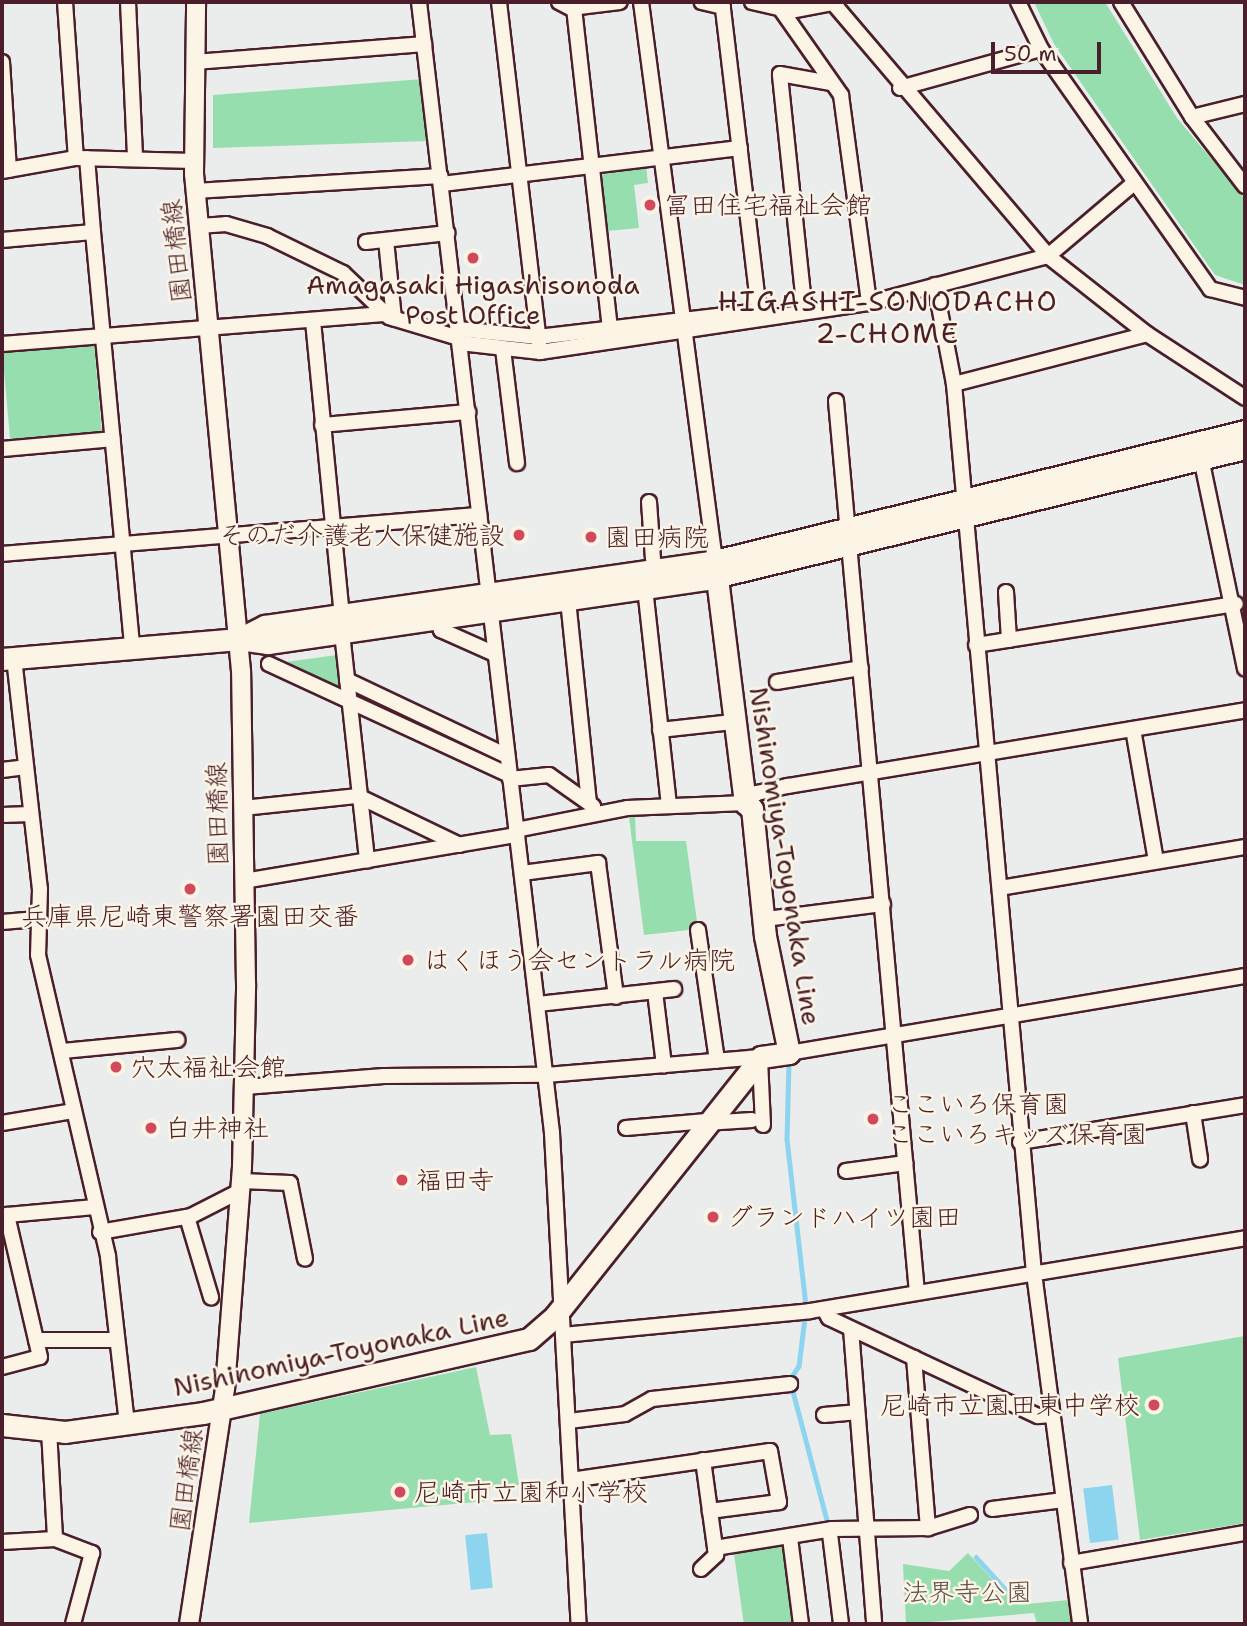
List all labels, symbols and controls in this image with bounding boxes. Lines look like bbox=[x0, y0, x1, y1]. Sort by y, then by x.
scale bar bbox=[995, 28, 1105, 72]
text: 50 m bbox=[1004, 40, 1057, 68]
place label: 冨田住宅福祉会館 bbox=[664, 189, 872, 221]
marker: 冨田住宅福祉会館 bbox=[642, 197, 658, 213]
street label: 園田橋線 bbox=[155, 198, 197, 304]
marker: Amagasaki Higashisonoda Post Office bbox=[465, 250, 481, 266]
place label: Amagasaki Higashisonoda Post Office bbox=[306, 269, 640, 330]
district label: HIGASHI-SONODACHO 2-CHOME bbox=[720, 284, 1056, 350]
place label: そのだ介護老人保健施設 bbox=[219, 519, 505, 551]
place label: 園田病院 bbox=[605, 521, 709, 553]
marker: そのだ介護老人保健施設 bbox=[511, 527, 527, 543]
marker: 園田病院 bbox=[583, 529, 599, 545]
street label: Nishinomiya-Toyonaka Line bbox=[743, 685, 827, 1027]
street label: 園田橋線 bbox=[200, 762, 234, 866]
marker: 兵庫県尼崎東警察署園田交番 bbox=[182, 881, 198, 897]
place label: 兵庫県尼崎東警察署園田交番 bbox=[21, 900, 359, 932]
place label: はくほう会セントラル病院 bbox=[424, 944, 736, 976]
marker: はくほう会セントラル病院 bbox=[398, 950, 418, 970]
place label: 穴太福祉会館 bbox=[130, 1051, 286, 1083]
marker: 穴太福祉会館 bbox=[108, 1059, 124, 1075]
place label: ここいろ保育園 ここいろキッズ保育園 bbox=[887, 1088, 1147, 1150]
marker: ここいろ保育園 ここいろキッズ保育園 bbox=[865, 1111, 881, 1127]
place label: 白井神社 bbox=[165, 1112, 269, 1144]
marker: 白井神社 bbox=[143, 1120, 159, 1136]
place label: 福田寺 bbox=[416, 1164, 494, 1196]
marker: 福田寺 bbox=[394, 1172, 410, 1188]
place label: グランドハイツ園田 bbox=[727, 1201, 961, 1233]
marker: グランドハイツ園田 bbox=[705, 1209, 721, 1225]
street label: Nishinomiya-Toyonaka Line bbox=[170, 1301, 512, 1403]
place label: 尼崎市立園田東中学校 bbox=[880, 1389, 1140, 1421]
marker: 尼崎市立園田東中学校 bbox=[1146, 1397, 1162, 1413]
street label: 園田橋線 bbox=[163, 1426, 209, 1534]
place label: 尼崎市立園和小学校 bbox=[414, 1476, 648, 1508]
marker: 尼崎市立園和小学校 bbox=[392, 1484, 408, 1500]
park label: 法界寺公園 bbox=[902, 1576, 1032, 1608]

